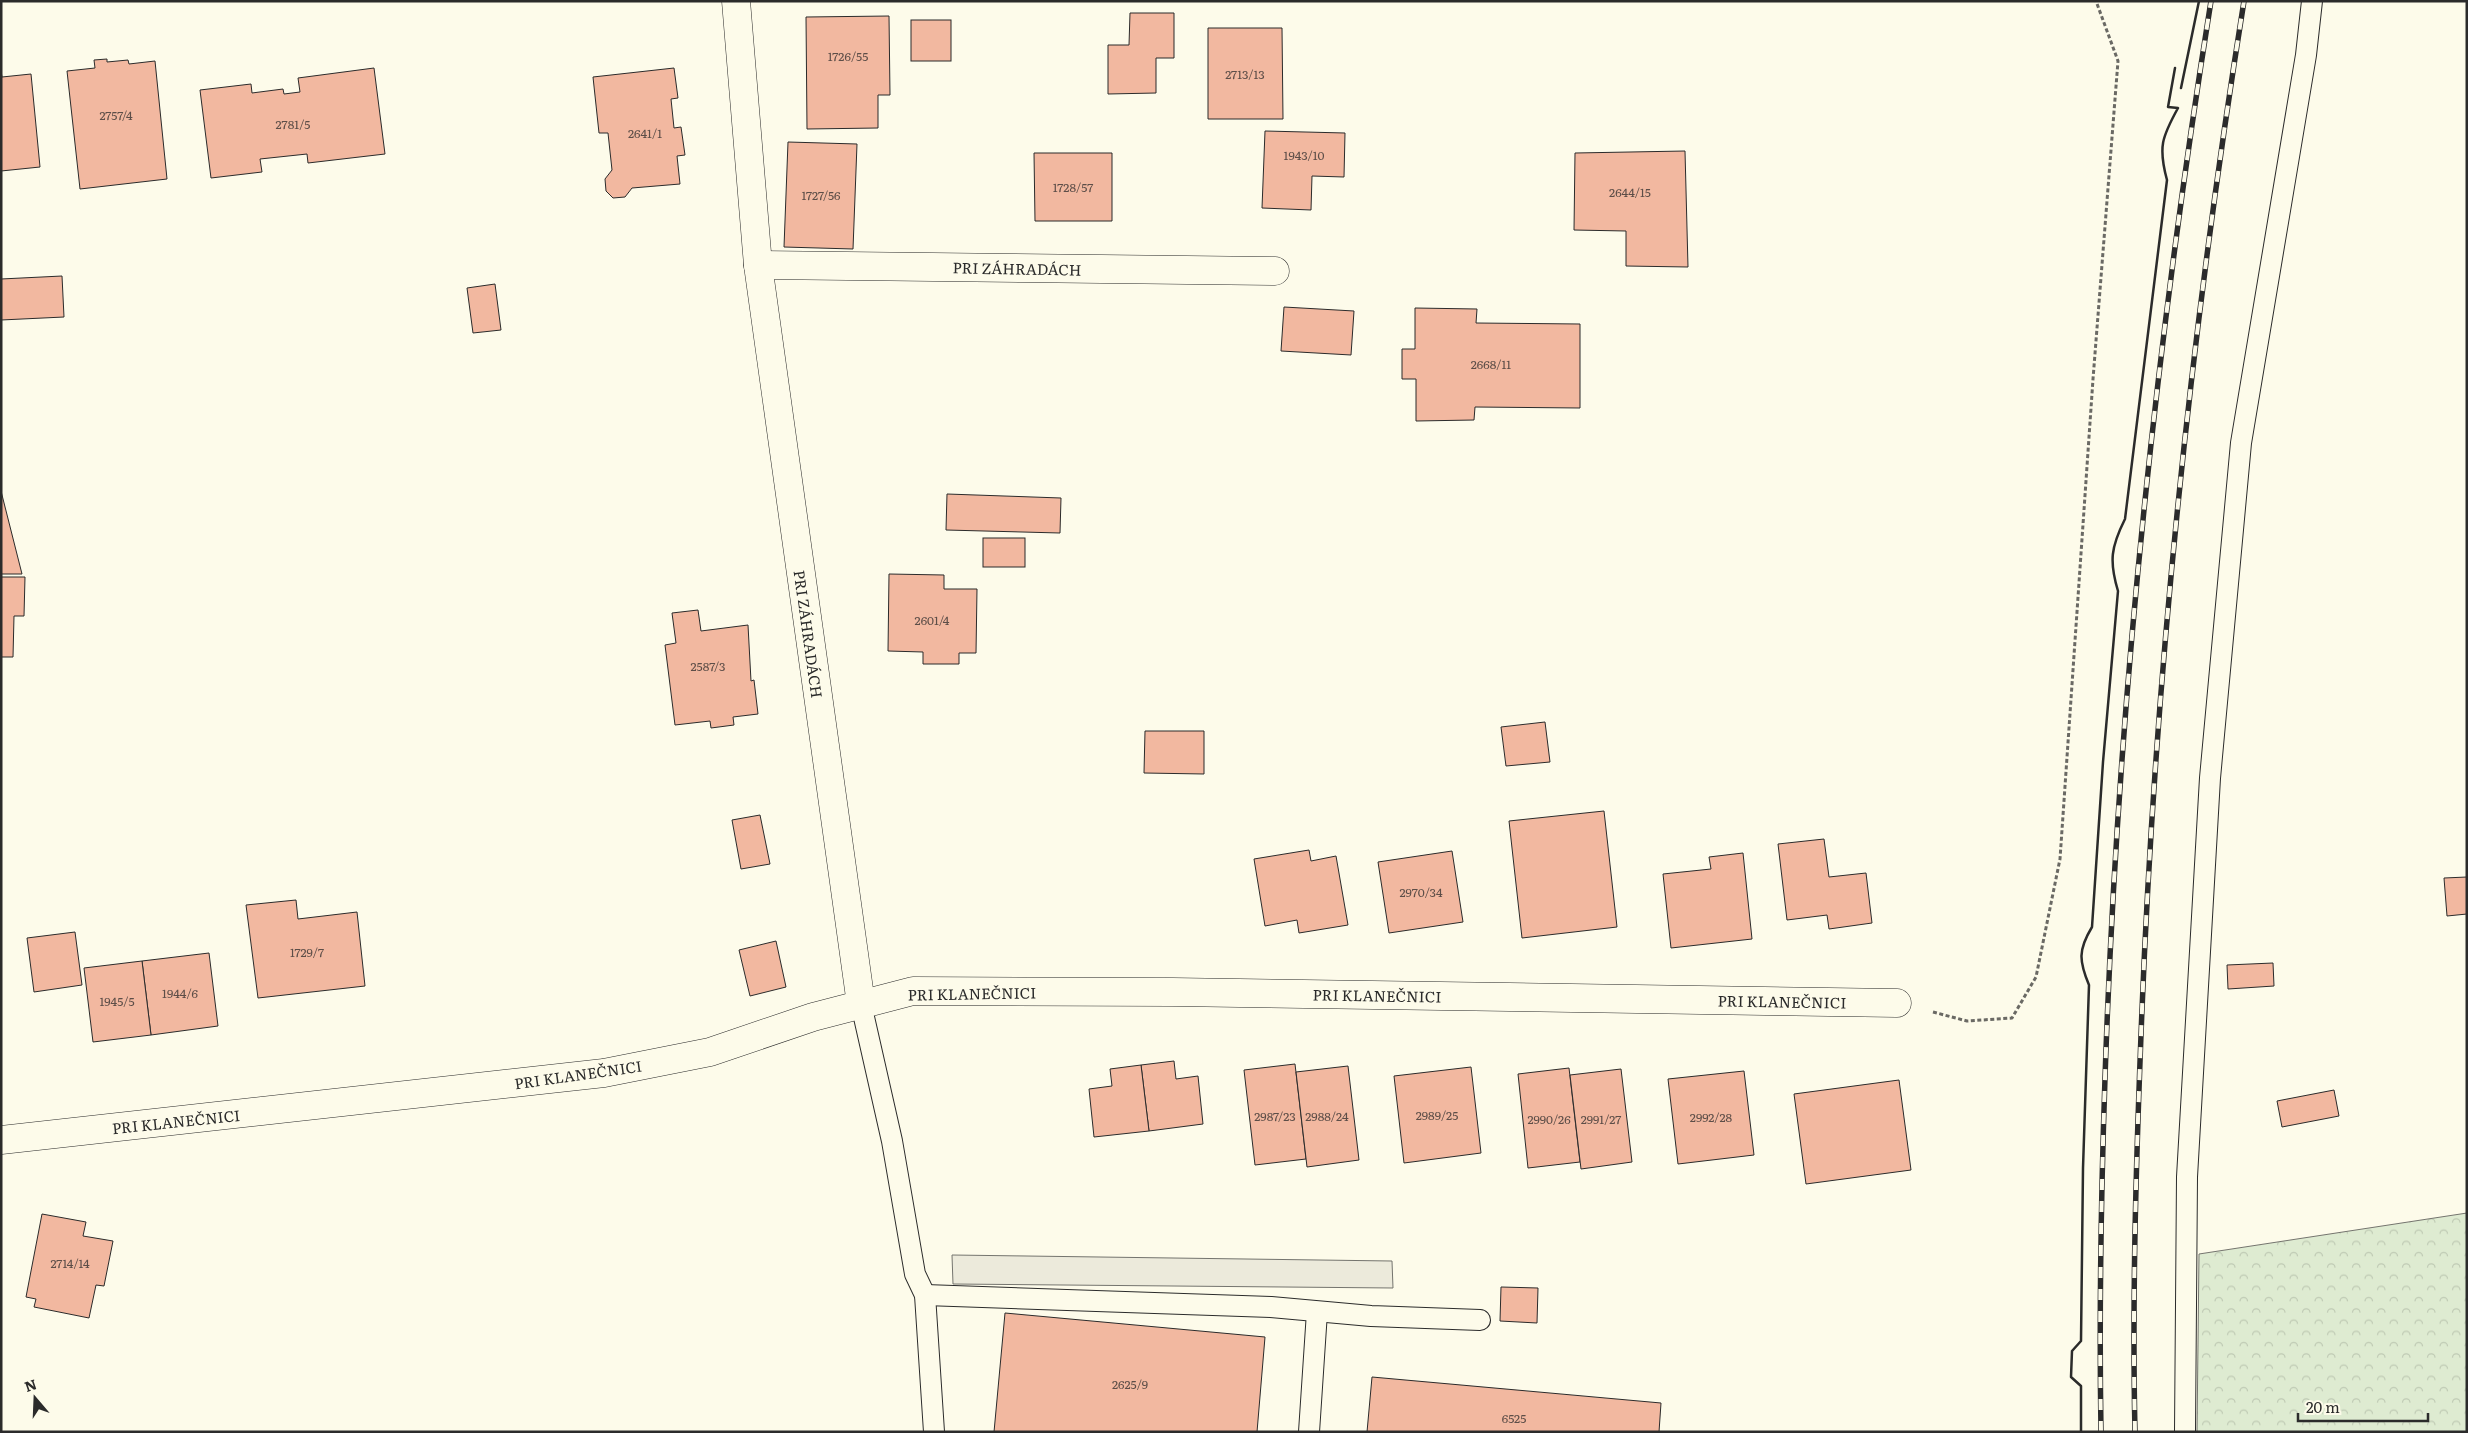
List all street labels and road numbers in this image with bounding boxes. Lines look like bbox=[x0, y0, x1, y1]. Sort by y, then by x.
street label: PRI ZÁHRADÁCH bbox=[952, 255, 1082, 281]
street label: PRI ZÁHRADÁCH bbox=[789, 569, 829, 699]
street label: PRI KLANEČNICI bbox=[907, 980, 1037, 1006]
street label: PRI KLANEČNICI bbox=[1312, 982, 1442, 1008]
street label: PRI KLANEČNICI bbox=[1717, 988, 1847, 1014]
street label: PRI KLANEČNICI bbox=[513, 1054, 643, 1094]
street label: PRI KLANEČNICI bbox=[111, 1103, 241, 1139]

